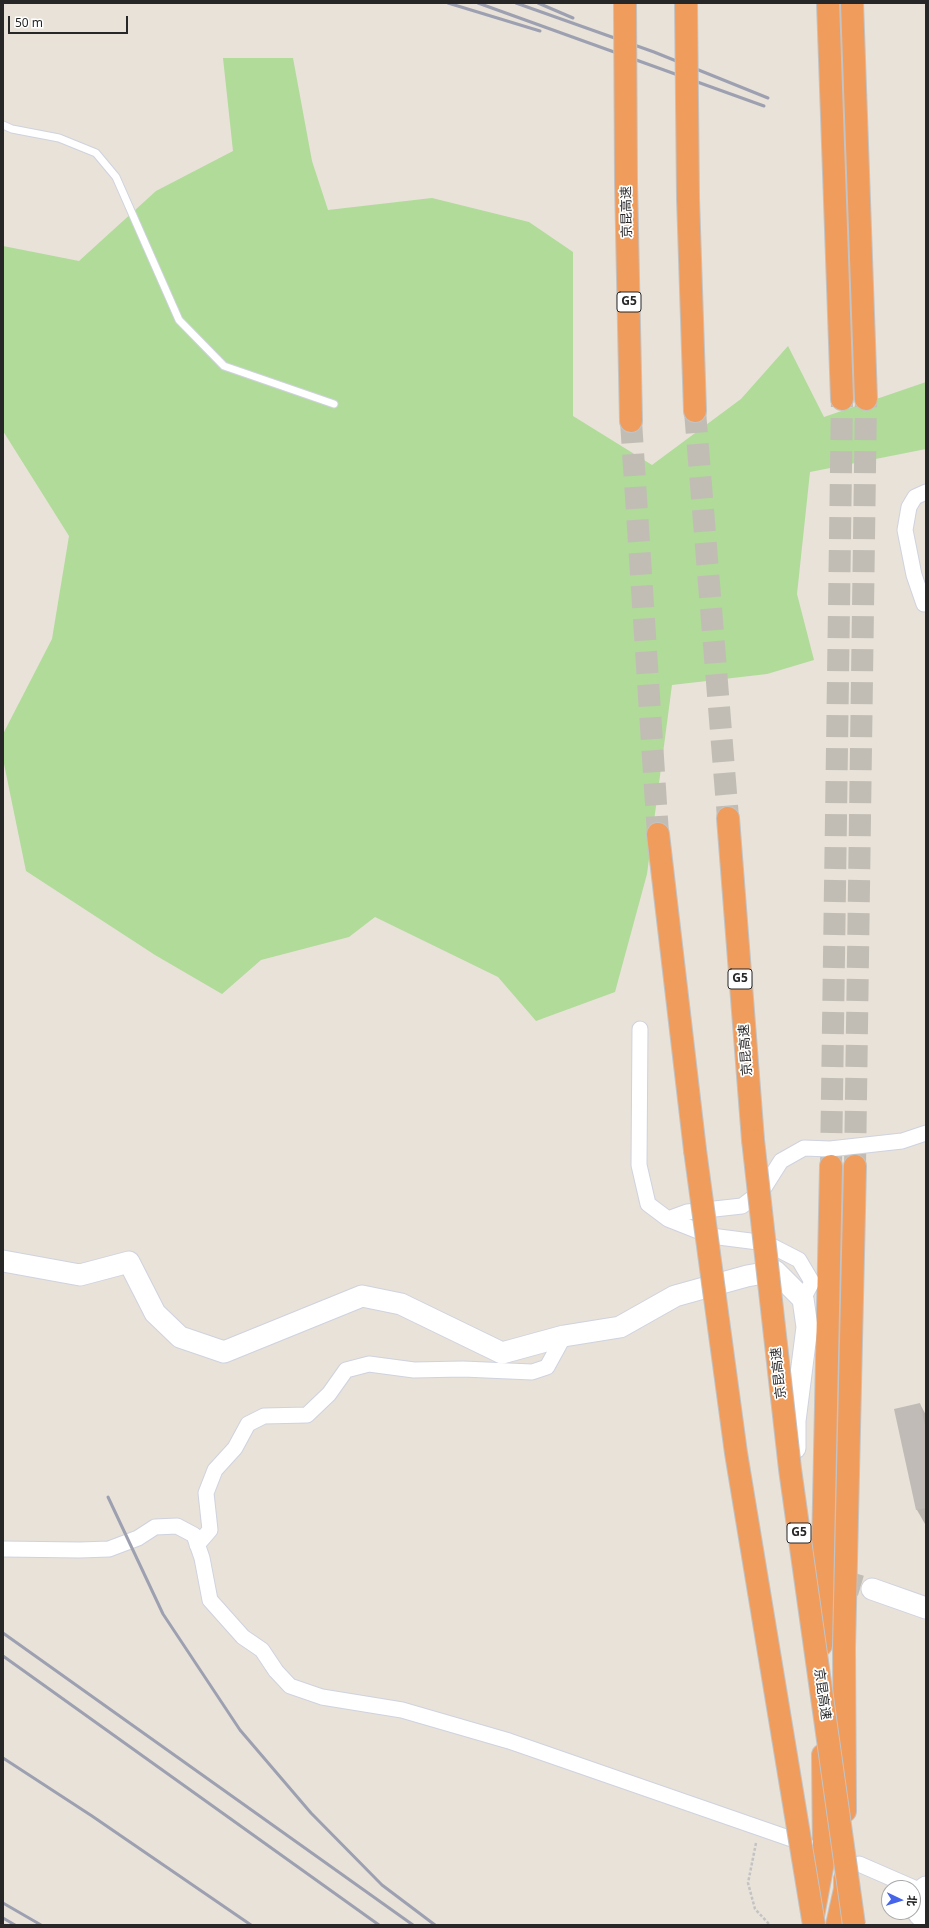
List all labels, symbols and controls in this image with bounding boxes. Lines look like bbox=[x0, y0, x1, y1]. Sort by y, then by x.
scale bar bbox=[10, 8, 130, 34]
text: 50 m bbox=[15, 14, 43, 31]
street label: 京昆高速 bbox=[619, 186, 635, 238]
road number: G5 bbox=[617, 292, 641, 312]
road number: G5 bbox=[728, 969, 752, 989]
street label: 京昆高速 bbox=[736, 1024, 756, 1076]
street label: 京昆高速 bbox=[769, 1346, 789, 1400]
road number: G5 bbox=[787, 1523, 811, 1543]
street label: 京昆高速 bbox=[811, 1667, 833, 1721]
north arrow bbox=[881, 1880, 921, 1920]
text: 北 bbox=[905, 1895, 920, 1907]

